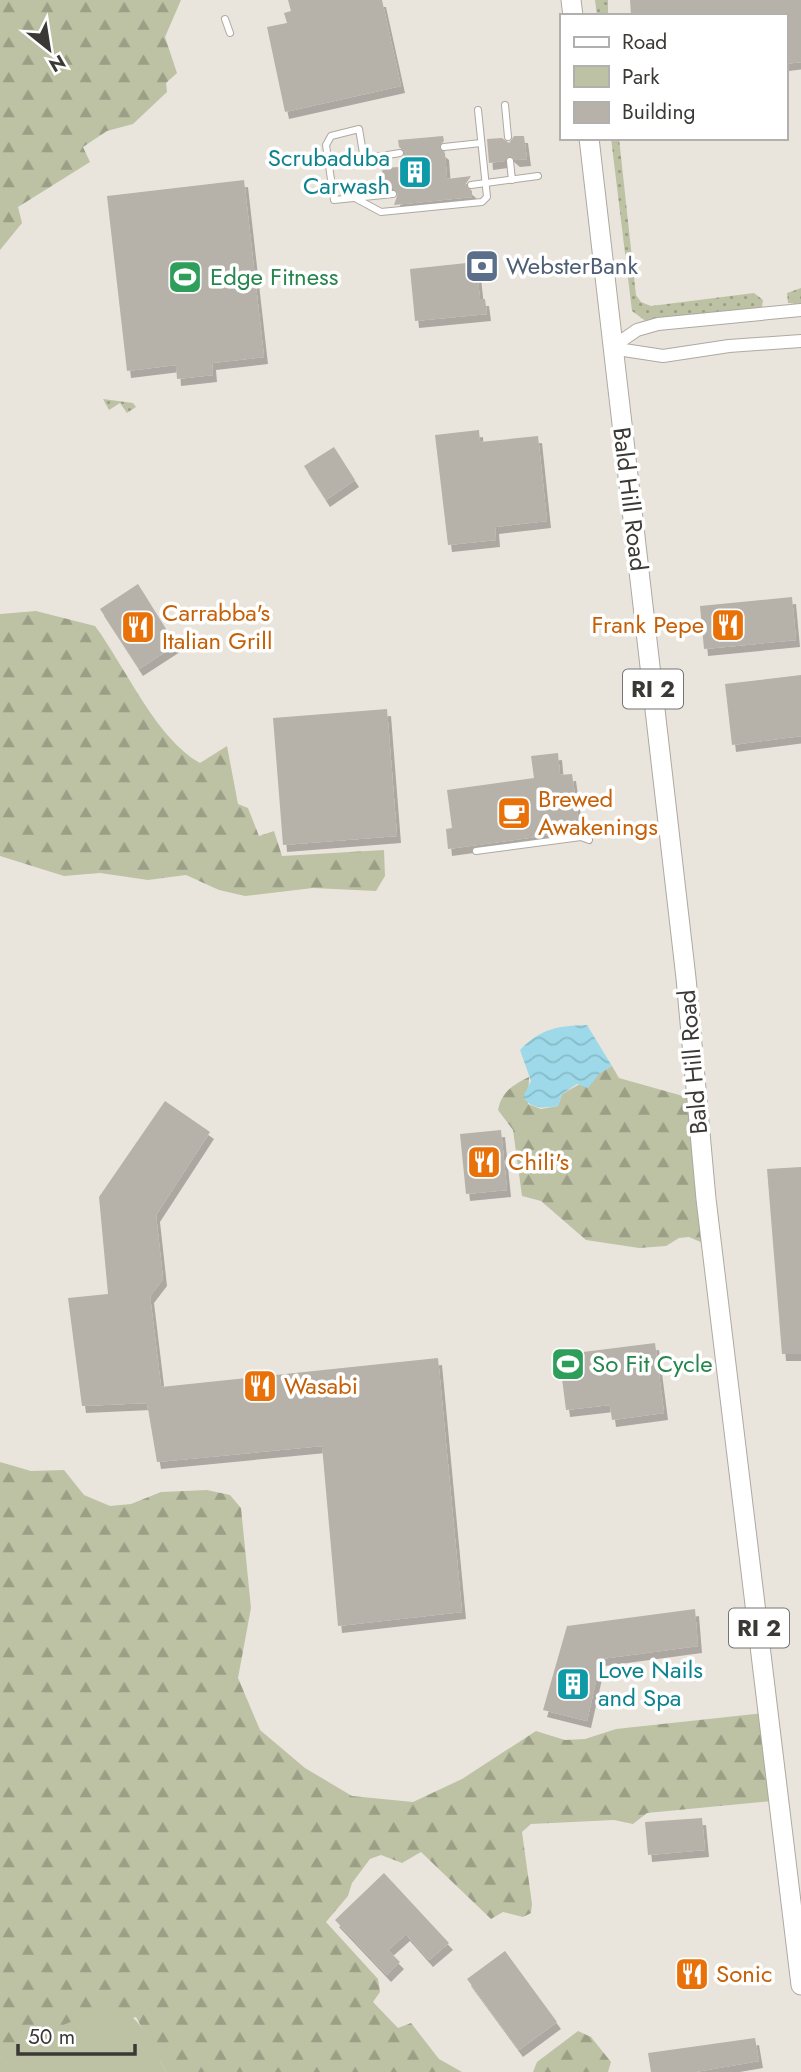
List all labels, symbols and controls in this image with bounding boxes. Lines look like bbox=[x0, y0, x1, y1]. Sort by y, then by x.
north arrow bbox=[14, 14, 84, 84]
legend bbox=[560, 14, 787, 140]
text: Road bbox=[622, 27, 667, 57]
text: N bbox=[44, 48, 71, 79]
text: Park bbox=[622, 62, 660, 92]
text: Building bbox=[622, 97, 695, 127]
place label: Scrubaduba Carwash bbox=[268, 140, 390, 203]
building icon: Scrubaduba Carwash bbox=[396, 153, 434, 191]
bank icon: WebsterBank bbox=[463, 247, 501, 285]
place label: WebsterBank bbox=[506, 248, 638, 283]
sports icon: Edge Fitness bbox=[166, 258, 204, 296]
place label: Edge Fitness bbox=[210, 259, 338, 294]
street label: Bald Hill Road bbox=[604, 425, 657, 573]
place label: Carrabba's Italian Grill bbox=[162, 595, 272, 658]
restaurant icon: Frank Pepe bbox=[709, 606, 747, 644]
place label: Frank Pepe bbox=[592, 607, 704, 642]
restaurant icon: Carrabba's Italian Grill bbox=[119, 608, 157, 646]
road number: RI 2 bbox=[623, 670, 683, 708]
place label: Brewed Awakenings bbox=[538, 781, 658, 844]
cafe icon: Brewed Awakenings bbox=[495, 794, 533, 832]
street label: Bald Hill Road bbox=[669, 988, 716, 1136]
restaurant icon: Chili's bbox=[465, 1143, 503, 1181]
place label: Chili's bbox=[508, 1144, 569, 1179]
sports icon: So Fit Cycle bbox=[549, 1345, 587, 1383]
place label: So Fit Cycle bbox=[592, 1346, 713, 1381]
restaurant icon: Wasabi bbox=[241, 1367, 279, 1405]
place label: Wasabi bbox=[284, 1368, 358, 1403]
road number: RI 2 bbox=[729, 1609, 789, 1648]
place label: Love Nails and Spa bbox=[598, 1652, 703, 1715]
building icon: Love Nails and Spa bbox=[554, 1665, 592, 1703]
restaurant icon: Sonic bbox=[673, 1955, 711, 1993]
place label: Sonic bbox=[716, 1956, 773, 1991]
scale bar bbox=[18, 2012, 135, 2056]
text: 50 m bbox=[28, 2022, 75, 2052]

